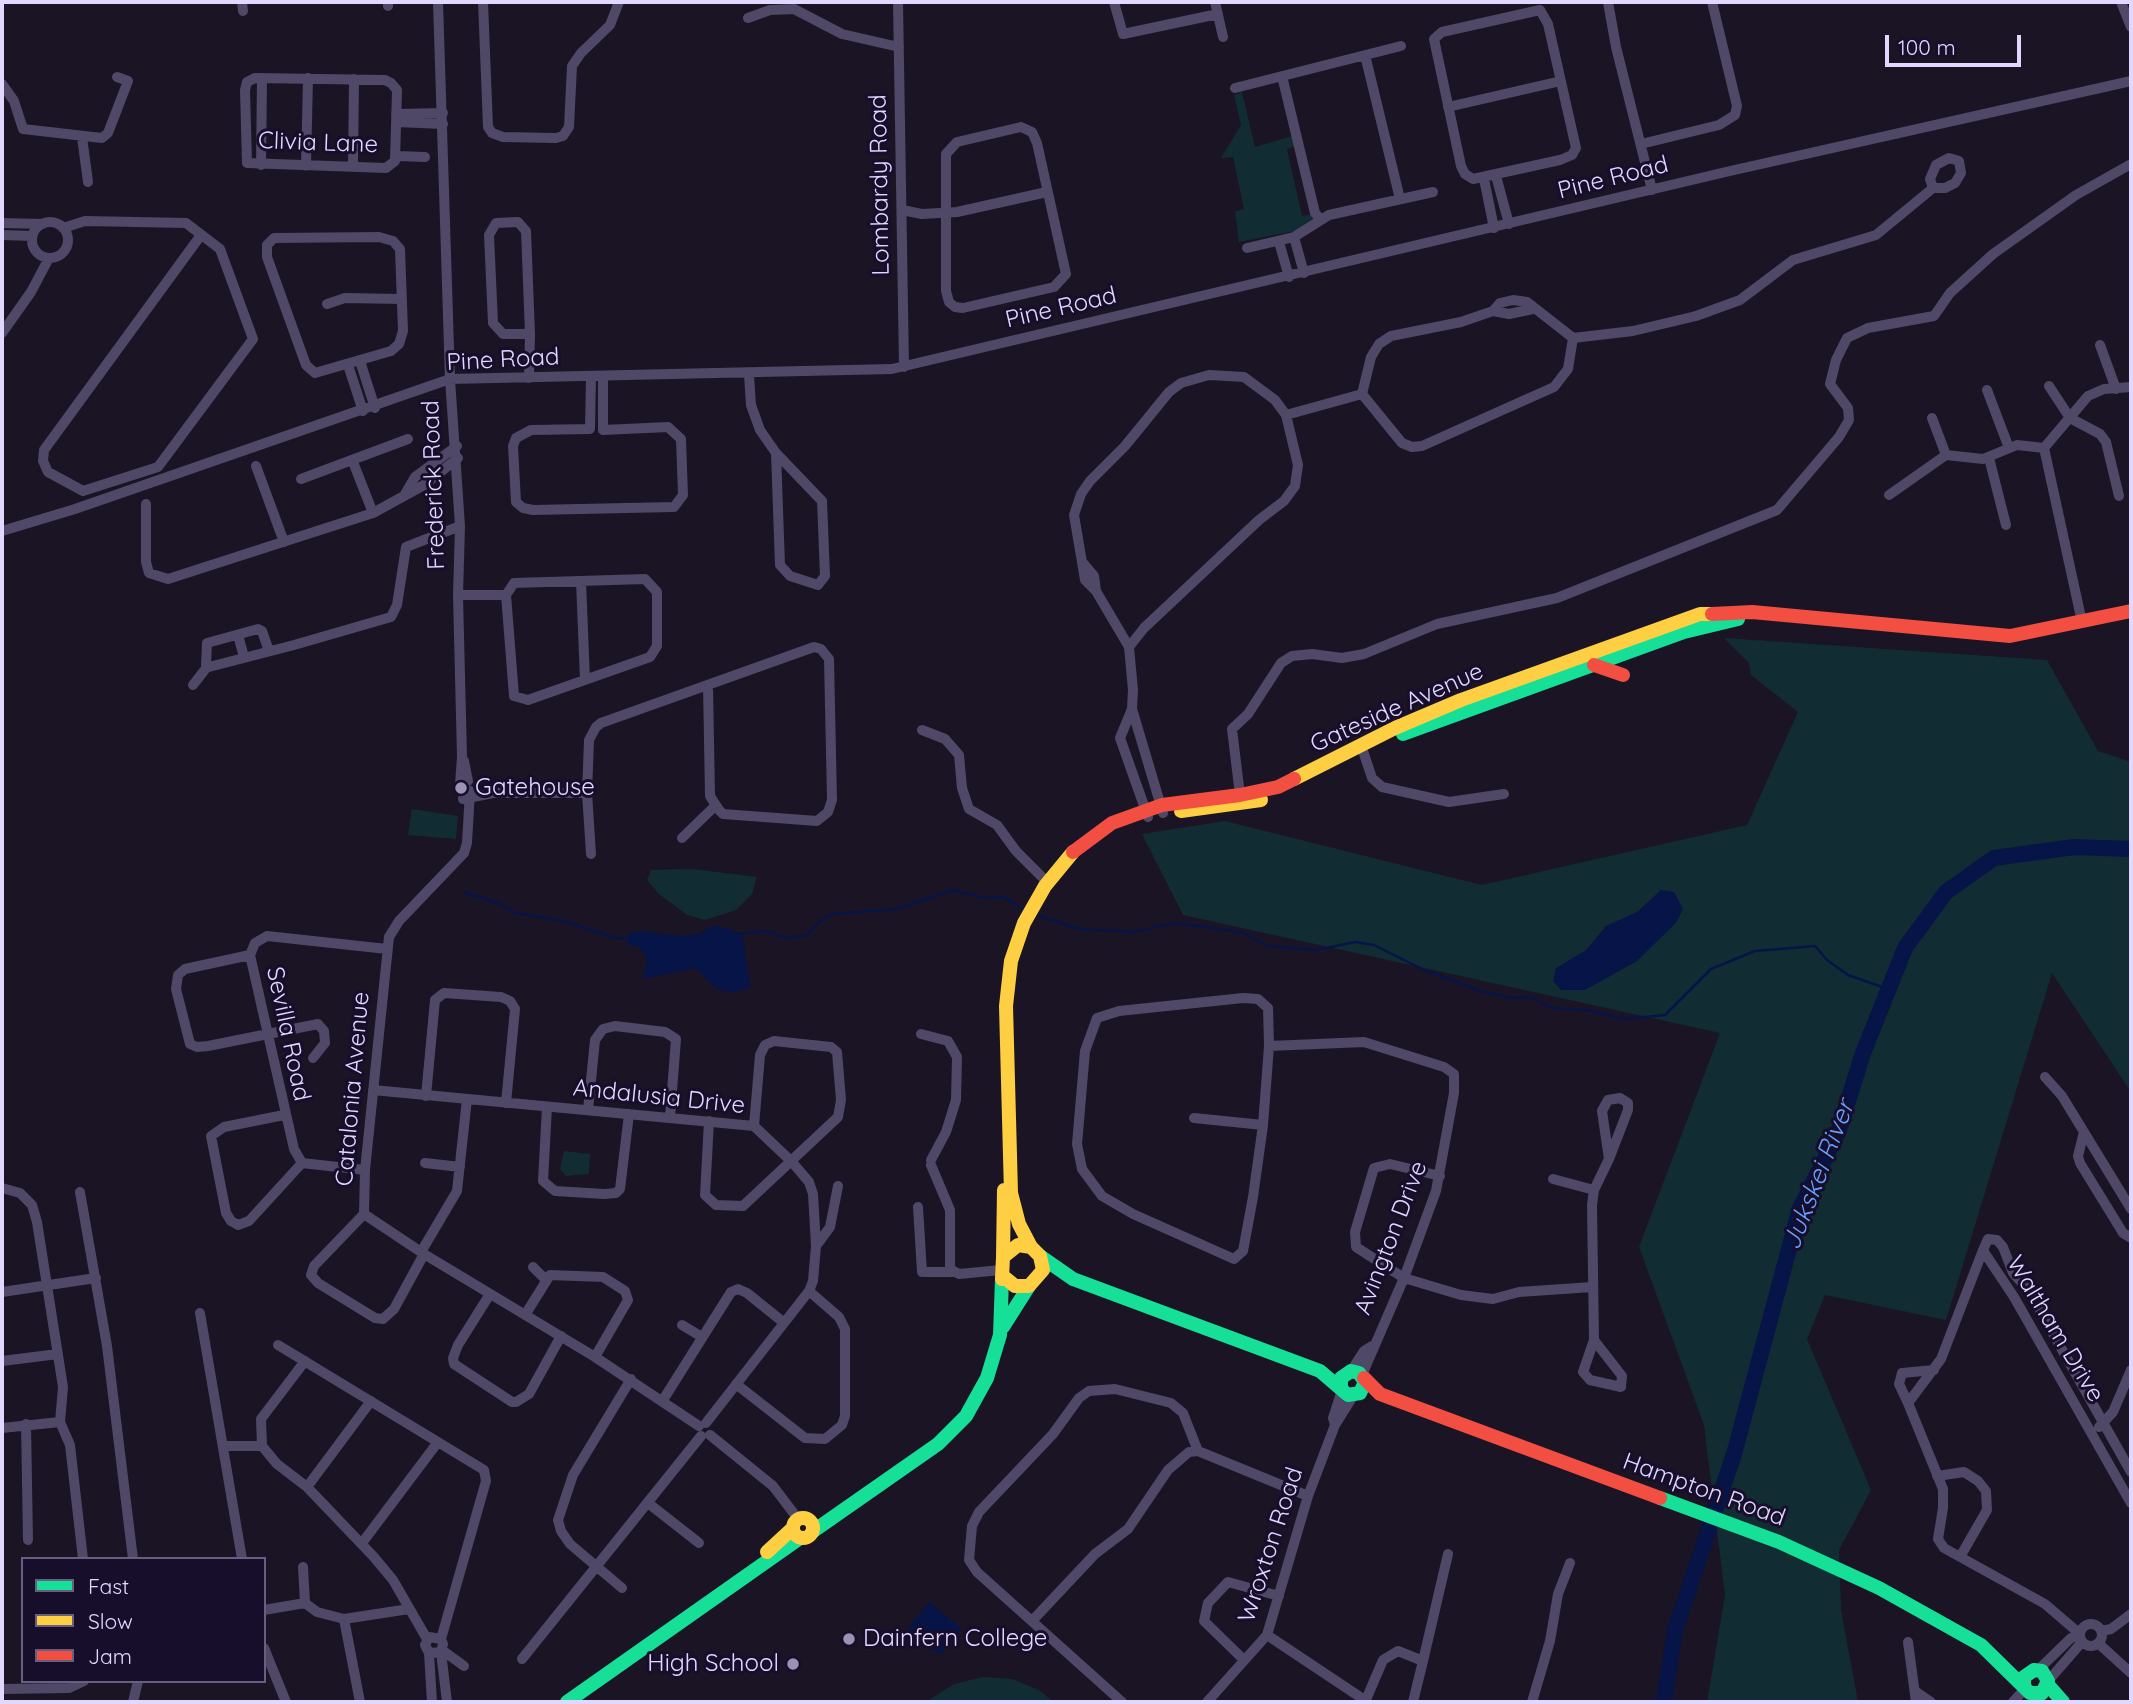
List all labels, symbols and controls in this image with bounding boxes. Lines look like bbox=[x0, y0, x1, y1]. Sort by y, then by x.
scale bar bbox=[1888, 21, 2024, 65]
text: 100 m bbox=[1898, 34, 1956, 60]
street label: Lombardy Road bbox=[864, 94, 896, 276]
street label: Clivia Lane bbox=[258, 127, 378, 159]
street label: Pine Road bbox=[1555, 150, 1671, 206]
street label: Pine Road bbox=[1003, 281, 1119, 335]
street label: Pine Road bbox=[446, 343, 560, 377]
street label: Frederick Road bbox=[417, 400, 451, 570]
street label: Gateside Avenue bbox=[1306, 657, 1488, 759]
place label: Gatehouse bbox=[475, 774, 595, 802]
marker: Gatehouse bbox=[453, 780, 469, 796]
street label: Sevilla Road bbox=[260, 964, 316, 1104]
street label: Catalonia Avenue bbox=[330, 991, 376, 1187]
street label: Andalusia Drive bbox=[572, 1074, 746, 1120]
water label: Jukskei River bbox=[1776, 1096, 1862, 1254]
street label: Avington Drive bbox=[1348, 1157, 1434, 1319]
street label: Waltham Drive bbox=[2000, 1251, 2110, 1407]
street label: Hampton Road bbox=[1619, 1447, 1789, 1533]
street label: Wroxton Road bbox=[1232, 1464, 1310, 1626]
legend bbox=[21, 1557, 266, 1683]
text: Fast bbox=[88, 1573, 129, 1599]
text: Slow bbox=[88, 1608, 133, 1634]
place label: Dainfern College bbox=[863, 1625, 1047, 1653]
marker: Dainfern College bbox=[841, 1631, 857, 1647]
text: Jam bbox=[88, 1643, 132, 1669]
place label: High School bbox=[647, 1650, 779, 1678]
marker: High School bbox=[785, 1656, 801, 1672]

